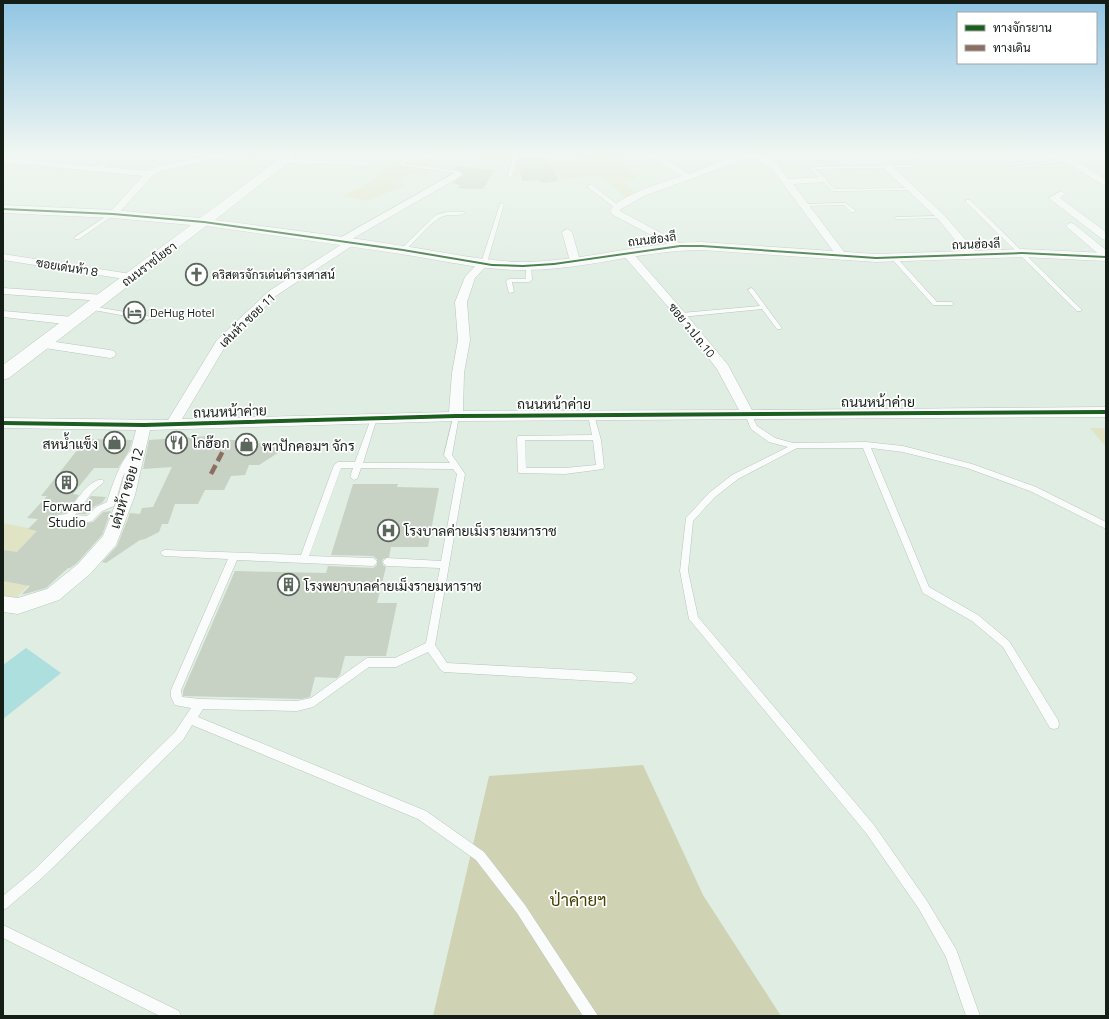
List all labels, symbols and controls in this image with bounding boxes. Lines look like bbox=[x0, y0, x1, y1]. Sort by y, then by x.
legend bbox=[957, 12, 1097, 64]
text: ทางจักรยาน bbox=[993, 18, 1052, 37]
text: ทางเดิน bbox=[993, 38, 1031, 57]
street label: ถนนฮ่องลี bbox=[627, 227, 677, 251]
street label: ถนนฮ่องลี bbox=[951, 234, 1001, 254]
street label: ถนนราชโยธา bbox=[117, 237, 181, 291]
street label: ซอยเด่นห้า 8 bbox=[35, 253, 100, 281]
church icon: คริสตรจักรเด่นดำรงศาสน์ bbox=[183, 261, 209, 287]
place label: คริสตรจักรเด่นดำรงศาสน์ bbox=[212, 265, 335, 284]
street label: เด่นห้า ซอย 11 bbox=[215, 288, 279, 352]
street label: ซอย ว.ป.ถ.10 bbox=[664, 298, 720, 362]
hotel icon: DeHug Hotel bbox=[121, 299, 147, 325]
place label: DeHug Hotel bbox=[150, 303, 214, 322]
street label: ถนนหน้าค่าย bbox=[841, 391, 915, 412]
street label: ถนนหน้าค่าย bbox=[517, 393, 591, 414]
street label: ถนนหน้าค่าย bbox=[193, 399, 267, 423]
restaurant icon: โกฮ๊อก bbox=[163, 429, 189, 455]
shop icon: สหน้ำแข็ง bbox=[101, 430, 127, 456]
place label: สหน้ำแข็ง bbox=[42, 432, 98, 454]
place label: โกฮ๊อก bbox=[191, 432, 230, 453]
shop icon: พาปักคอมฯ จักร bbox=[234, 432, 260, 458]
place label: พาปักคอมฯ จักร bbox=[262, 435, 355, 456]
street label: เด่นห้า ซอย 12 bbox=[104, 445, 148, 531]
building icon: Forward Studio bbox=[54, 470, 80, 496]
place label: Forward Studio bbox=[42, 495, 92, 532]
hospital icon: โรงบาลค่ายเม็งรายมหาราช bbox=[376, 517, 402, 543]
place label: โรงบาลค่ายเม็งรายมหาราช bbox=[403, 520, 557, 541]
building icon: โรงพยาบาลค่ายเม็งรายมหาราช bbox=[276, 572, 302, 598]
place label: โรงพยาบาลค่ายเม็งรายมหาราช bbox=[303, 575, 482, 596]
park label: ป่าค่ายฯ bbox=[550, 887, 606, 913]

